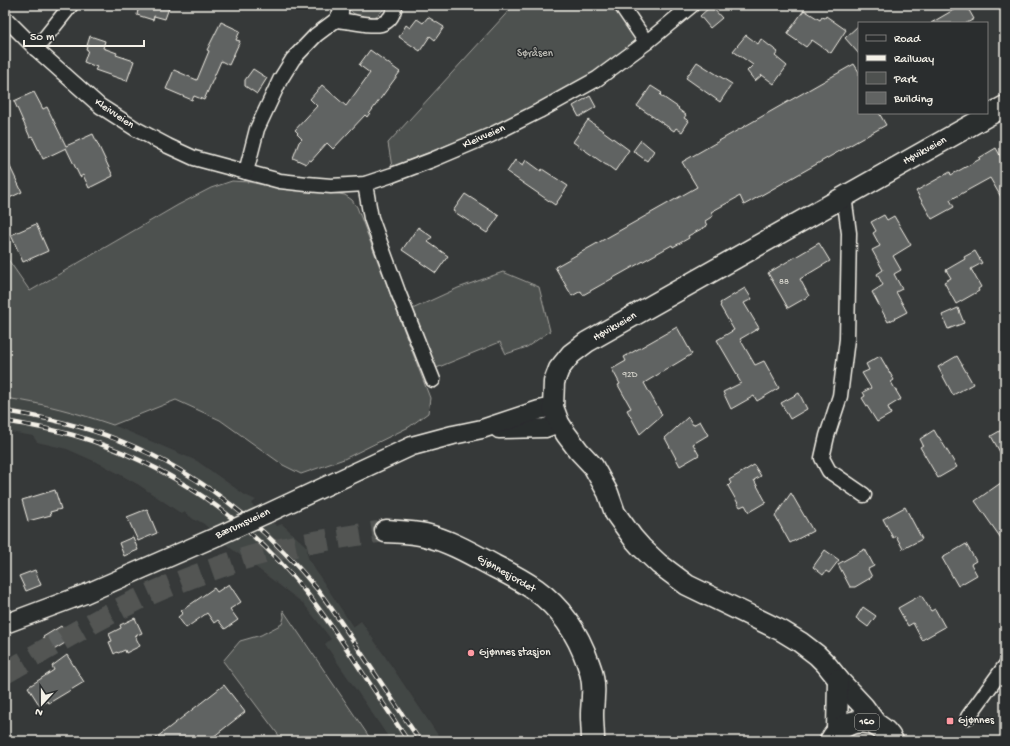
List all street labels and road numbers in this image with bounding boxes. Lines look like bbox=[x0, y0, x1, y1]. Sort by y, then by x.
street label: Kleivveien bbox=[92, 96, 137, 132]
street label: Kleivveien bbox=[461, 122, 508, 152]
street label: Høvikveien bbox=[901, 134, 950, 168]
street label: Høvikveien bbox=[591, 309, 639, 344]
street label: Bærumsveien bbox=[213, 506, 273, 542]
street label: Gjønnesjordet bbox=[475, 552, 539, 596]
road number: 160 bbox=[855, 714, 879, 730]

